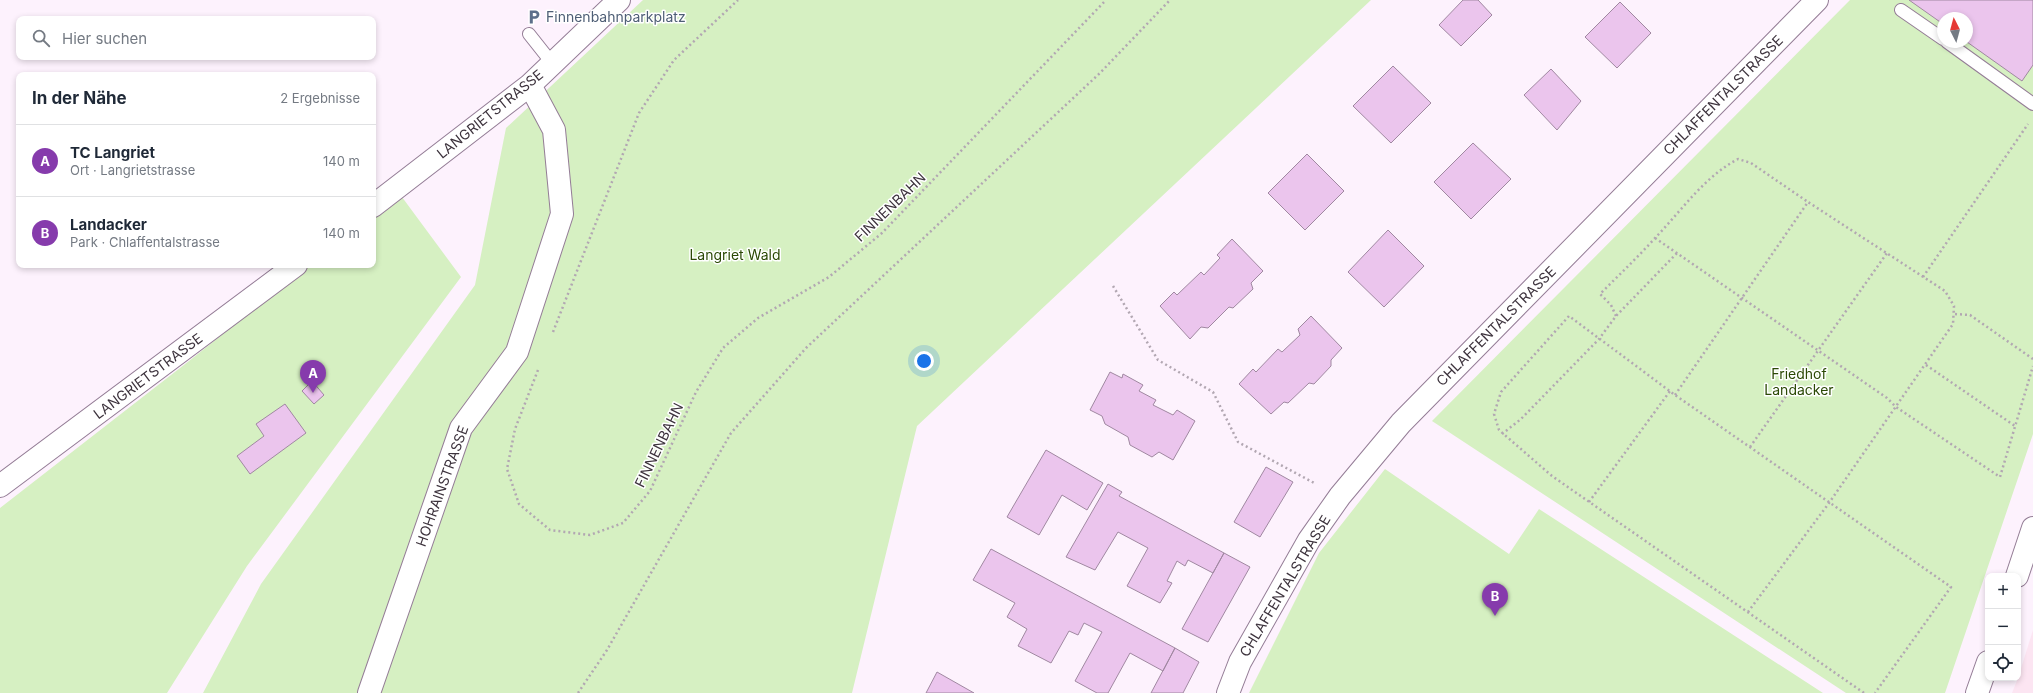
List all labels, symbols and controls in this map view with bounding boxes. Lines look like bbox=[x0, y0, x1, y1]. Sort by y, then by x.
parking icon: Finnenbahnparkplatz bbox=[525, 8, 543, 26]
place label: Finnenbahnparkplatz bbox=[546, 8, 686, 25]
north arrow bbox=[1937, 12, 1973, 48]
search box bbox=[16, 16, 376, 60]
icon: search bbox=[30, 27, 52, 49]
text: Hier suchen bbox=[62, 29, 147, 48]
street label: CHLAFFENTALSTRASSE bbox=[1659, 31, 1786, 158]
street label: LANGRIETSTRASSE bbox=[433, 66, 546, 162]
text: In der Nähe bbox=[32, 88, 127, 108]
text: 2 Ergebnisse bbox=[280, 90, 360, 106]
text: TC Langriet bbox=[70, 143, 155, 162]
text: A bbox=[40, 153, 50, 169]
text: 140 m bbox=[323, 153, 360, 169]
text: Ort · Langrietstrasse bbox=[70, 162, 195, 178]
street label: FINNENBAHN bbox=[851, 169, 929, 245]
text: Landacker bbox=[70, 215, 147, 234]
text: B bbox=[41, 225, 49, 241]
text: 140 m bbox=[323, 225, 360, 241]
text: Park · Chlaffentalstrasse bbox=[70, 234, 220, 250]
park label: Langriet Wald bbox=[689, 246, 781, 263]
street label: CHLAFFENTALSTRASSE bbox=[1432, 262, 1559, 389]
street label: LANGRIETSTRASSE bbox=[90, 329, 205, 422]
your location bbox=[914, 351, 934, 371]
pin: A bbox=[300, 360, 326, 393]
park label: Friedhof Landacker bbox=[1764, 365, 1834, 398]
street label: FINNENBAHN bbox=[631, 400, 686, 490]
street label: HOHRAINSTRASSE bbox=[412, 423, 471, 549]
street label: CHLAFFENTALSTRASSE bbox=[1236, 512, 1334, 660]
map controls bbox=[1985, 573, 2021, 681]
button: + bbox=[1985, 573, 2021, 609]
pin: B bbox=[1482, 583, 1508, 616]
button: − bbox=[1985, 609, 2021, 645]
button: locate bbox=[1985, 645, 2021, 681]

